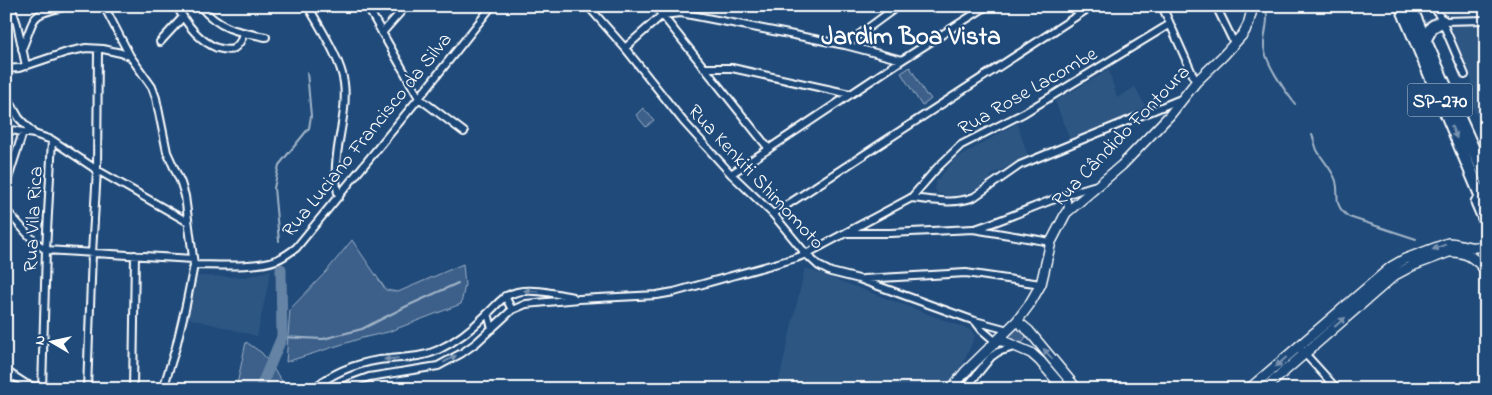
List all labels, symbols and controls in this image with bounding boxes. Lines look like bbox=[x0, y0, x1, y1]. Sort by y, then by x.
district label: Jardim Boa Vista bbox=[821, 20, 1001, 56]
street label: Rua Luciano Francisco da Silva bbox=[276, 27, 460, 244]
street label: Rua Rose Lacombe bbox=[953, 41, 1103, 144]
street label: Rua Cândido Fontoura bbox=[1046, 59, 1198, 215]
road number: SP-270 bbox=[1408, 84, 1472, 116]
street label: Rua Kenkiti Shimomoto bbox=[680, 99, 830, 257]
one-way arrow bbox=[1450, 125, 1458, 139]
street label: Rua Vila Rica bbox=[17, 166, 52, 273]
one-way arrow bbox=[1431, 243, 1446, 251]
one-way arrow bbox=[523, 287, 539, 295]
one-way arrow bbox=[1334, 317, 1347, 328]
north arrow bbox=[28, 318, 78, 368]
text: N bbox=[30, 334, 52, 347]
one-way arrow bbox=[1042, 348, 1053, 361]
one-way arrow bbox=[444, 355, 457, 364]
one-way arrow bbox=[382, 356, 398, 364]
one-way arrow bbox=[1275, 356, 1288, 367]

